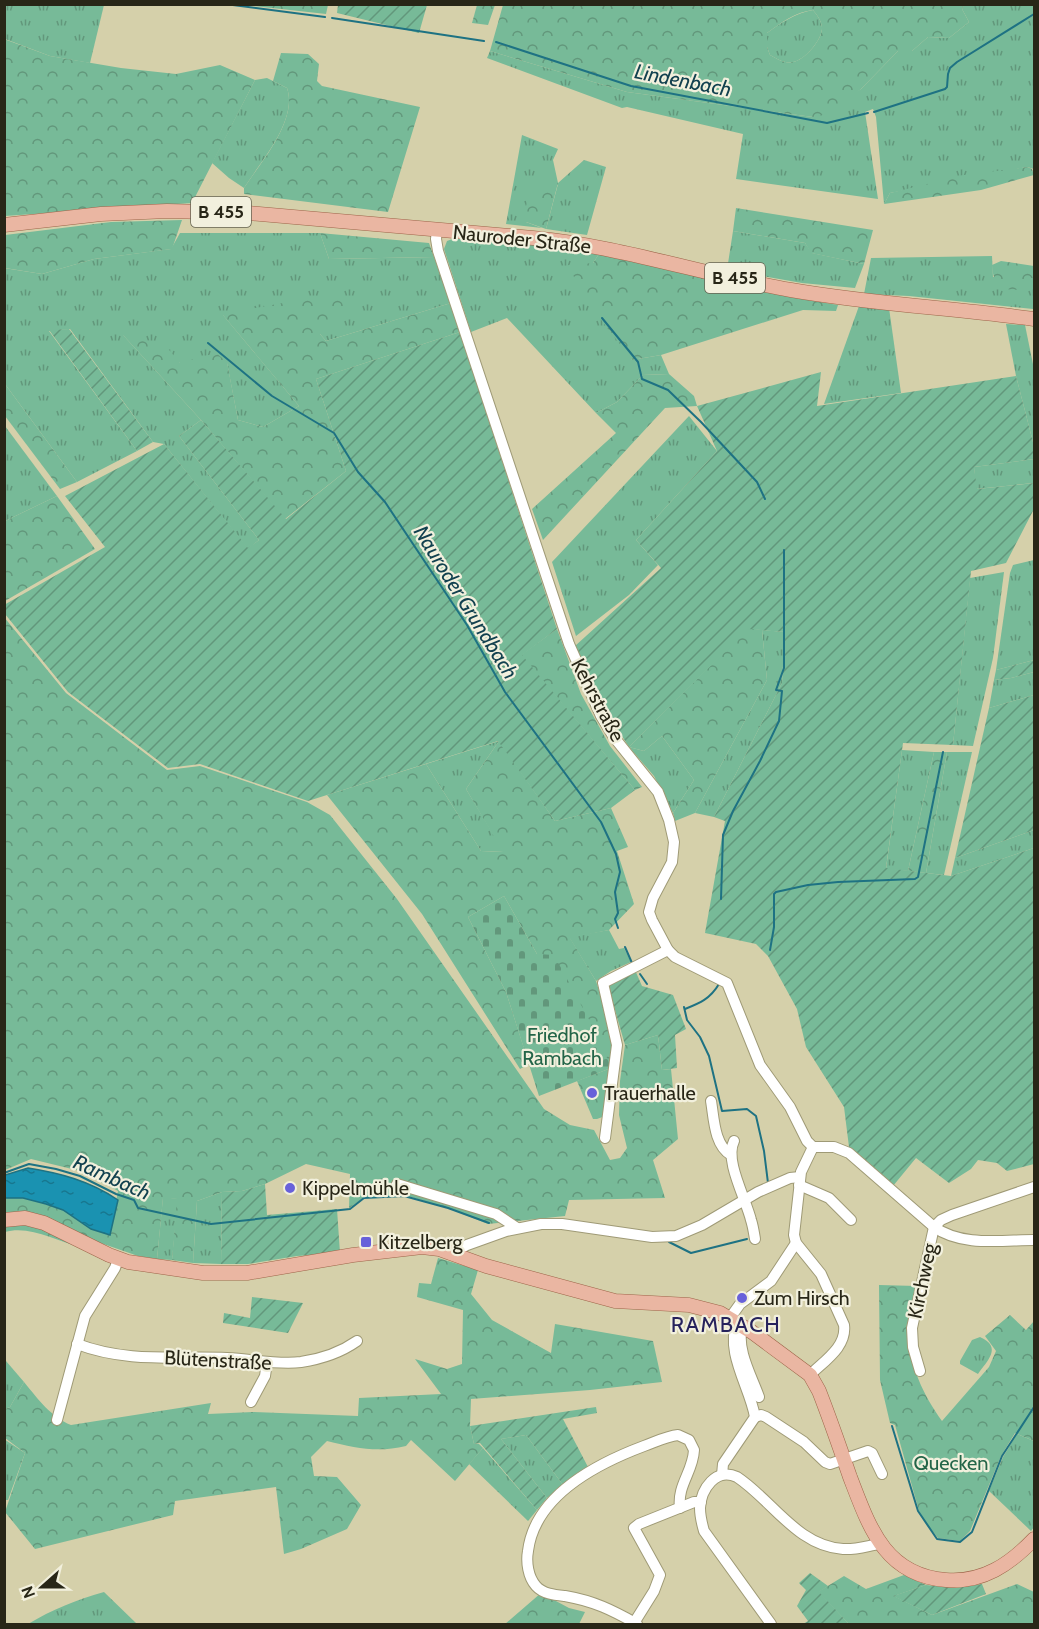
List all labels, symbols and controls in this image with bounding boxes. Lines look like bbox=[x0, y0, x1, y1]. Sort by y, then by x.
water label: Lindenbach bbox=[633, 58, 733, 102]
road number: B 455 bbox=[191, 197, 251, 227]
street label: Nauroder Straße bbox=[452, 220, 592, 258]
road number: B 455 bbox=[705, 263, 765, 293]
water label: Nauroder Grundbach bbox=[409, 521, 523, 683]
street label: Kehrstraße bbox=[566, 654, 630, 746]
park label: Friedhof Rambach bbox=[522, 1023, 602, 1070]
place label: Trauerhalle bbox=[604, 1081, 696, 1105]
marker: Trauerhalle bbox=[585, 1086, 599, 1100]
water label: Rambach bbox=[70, 1149, 154, 1205]
place label: Kippelmühle bbox=[302, 1176, 409, 1200]
marker: Kippelmühle bbox=[283, 1181, 297, 1195]
place label: Kitzelberg bbox=[378, 1230, 463, 1254]
marker: Kitzelberg bbox=[359, 1235, 373, 1249]
street label: Kirchweg bbox=[902, 1240, 942, 1321]
place label: Zum Hirsch bbox=[754, 1286, 850, 1310]
marker: Zum Hirsch bbox=[735, 1291, 749, 1305]
district label: RAMBACH bbox=[671, 1311, 781, 1338]
street label: Blütenstraße bbox=[164, 1345, 272, 1375]
park label: Quecken bbox=[913, 1451, 989, 1475]
north arrow bbox=[12, 1557, 72, 1617]
text: N bbox=[18, 1584, 39, 1601]

